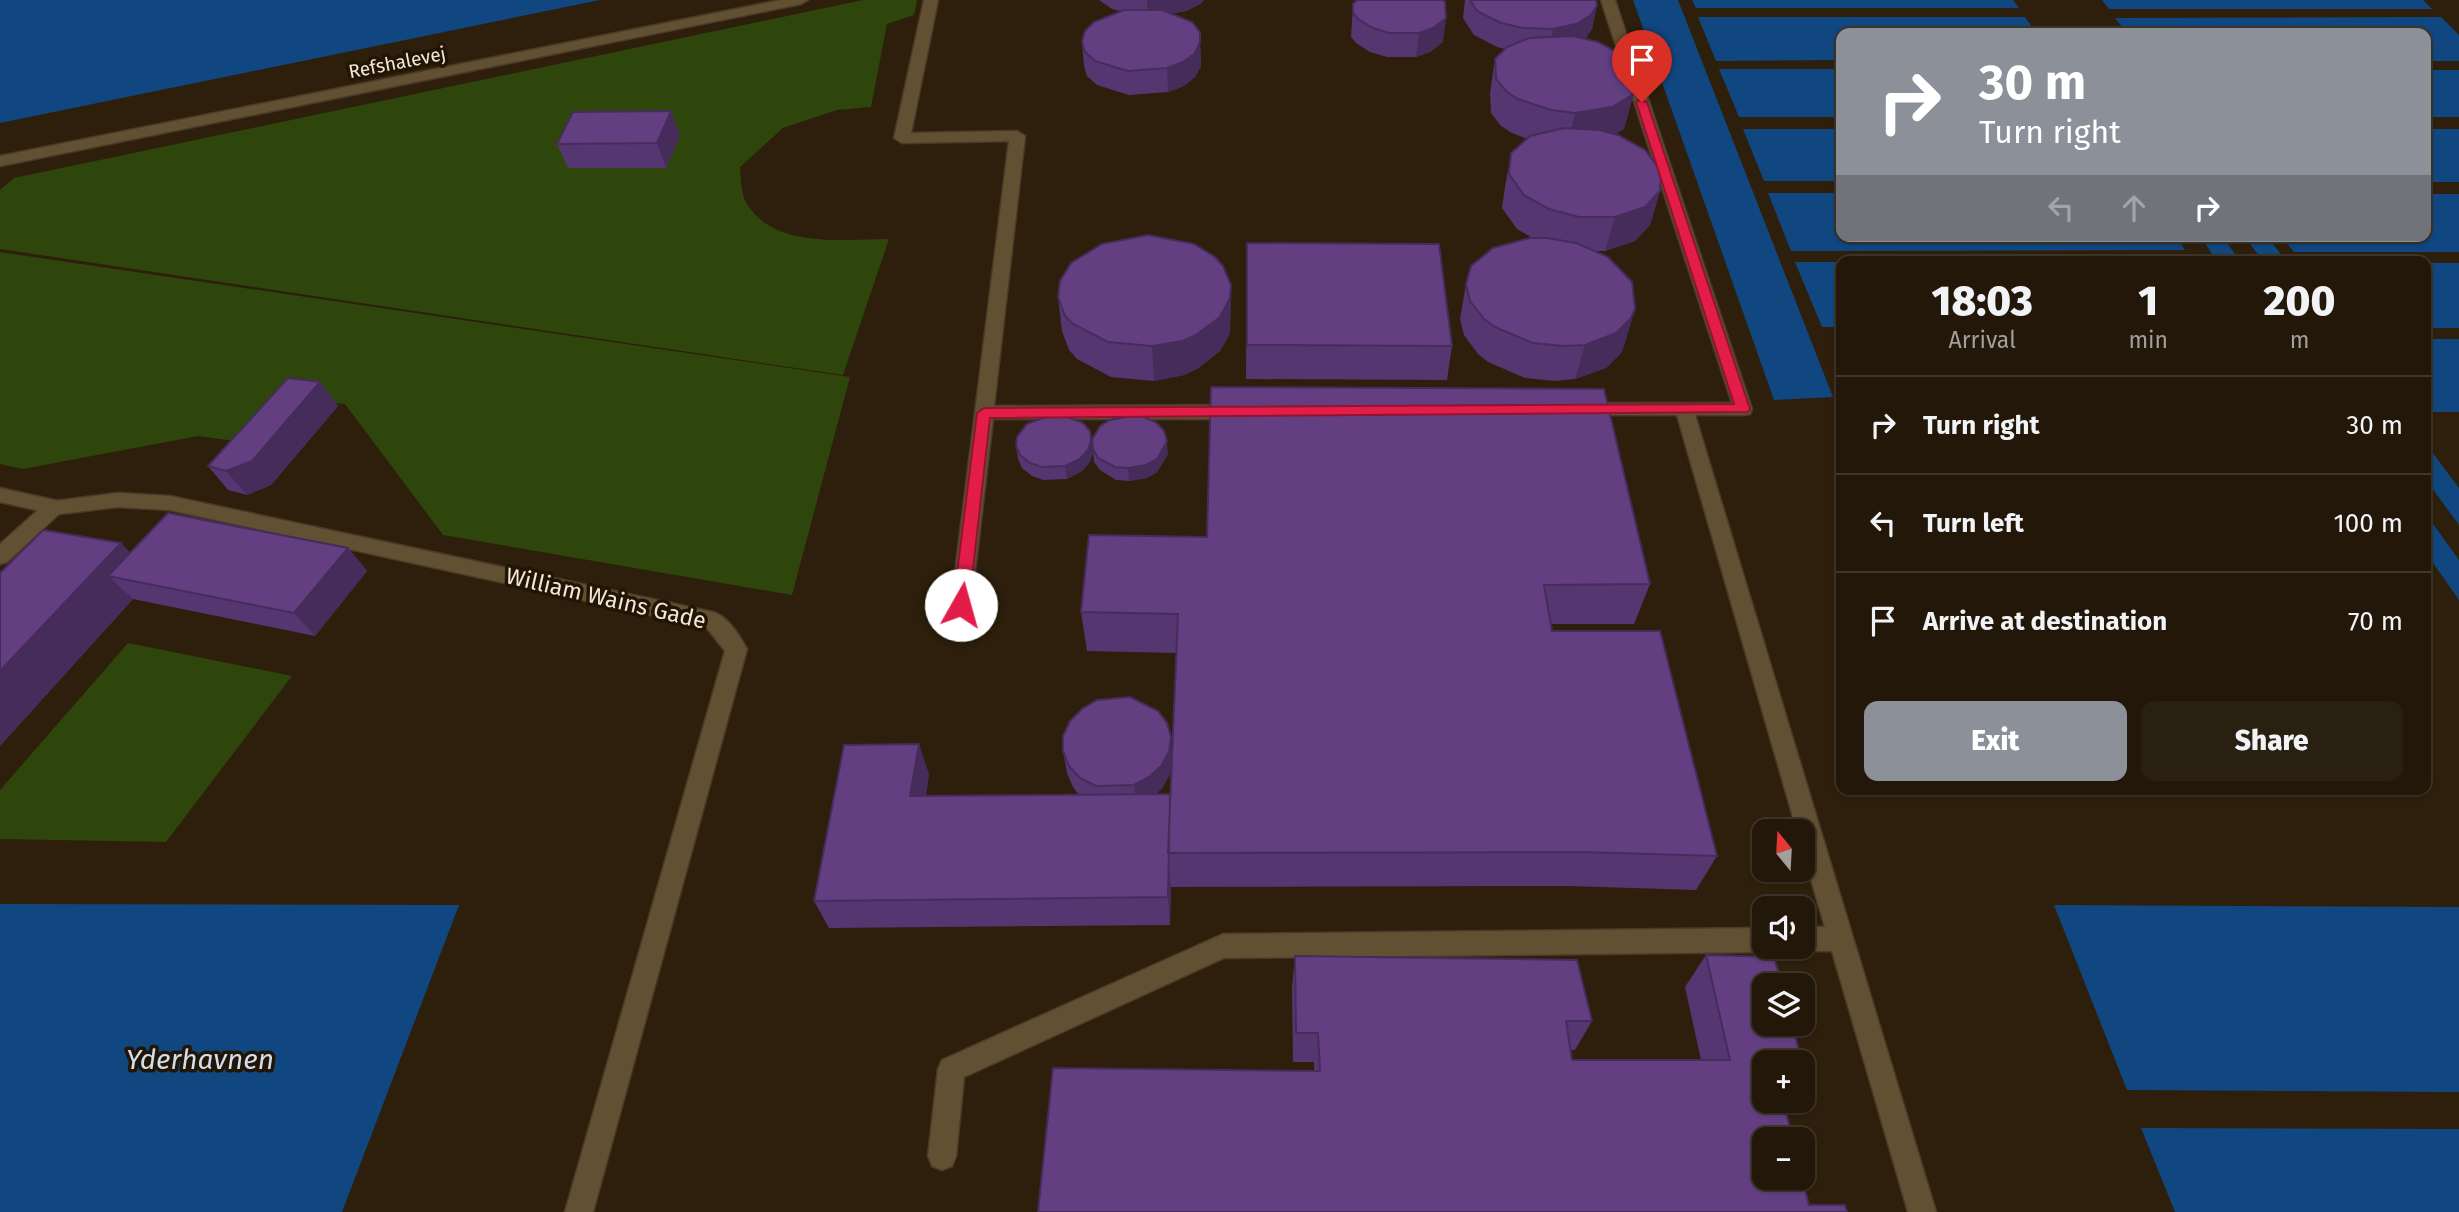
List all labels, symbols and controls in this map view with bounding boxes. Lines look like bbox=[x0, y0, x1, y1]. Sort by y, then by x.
pin bbox=[1612, 30, 1672, 102]
icon: arrive bbox=[1623, 41, 1661, 79]
street label: Refshalevej bbox=[346, 42, 448, 83]
text: 30 m bbox=[1979, 53, 2086, 112]
icon: right bbox=[1864, 56, 1955, 147]
text: Turn right bbox=[1979, 113, 2121, 151]
icon: left bbox=[2042, 189, 2080, 227]
icon: ahead bbox=[2115, 189, 2153, 227]
icon: right bbox=[2188, 189, 2226, 227]
text: 18:03 bbox=[1932, 276, 2033, 326]
text: 1 bbox=[2138, 276, 2158, 326]
text: 200 bbox=[2264, 276, 2335, 326]
text: Arrival bbox=[1949, 326, 2016, 354]
text: min bbox=[2128, 326, 2168, 354]
text: m bbox=[2290, 326, 2309, 354]
icon: right bbox=[1864, 406, 1902, 444]
text: Turn right bbox=[1923, 410, 2040, 441]
text: 30 m bbox=[2346, 410, 2403, 441]
icon: left bbox=[1864, 504, 1902, 542]
text: Turn left bbox=[1923, 508, 2024, 539]
text: 100 m bbox=[2334, 508, 2403, 539]
street label: William Wains Gade bbox=[503, 561, 709, 635]
position arrow bbox=[924, 568, 998, 642]
icon: arrive bbox=[1864, 602, 1902, 640]
text: Arrive at destination bbox=[1923, 606, 2167, 637]
text: 70 m bbox=[2348, 606, 2403, 637]
button: Exit bbox=[1864, 701, 2127, 781]
button: Share bbox=[2141, 701, 2403, 781]
north arrow bbox=[1752, 819, 1815, 882]
map controls bbox=[1752, 819, 1815, 1190]
button: sound bbox=[1752, 896, 1815, 959]
button: layers bbox=[1752, 973, 1815, 1036]
water label: Yderhavnen bbox=[126, 1043, 274, 1076]
button: + bbox=[1752, 1050, 1815, 1113]
button: − bbox=[1752, 1127, 1815, 1190]

